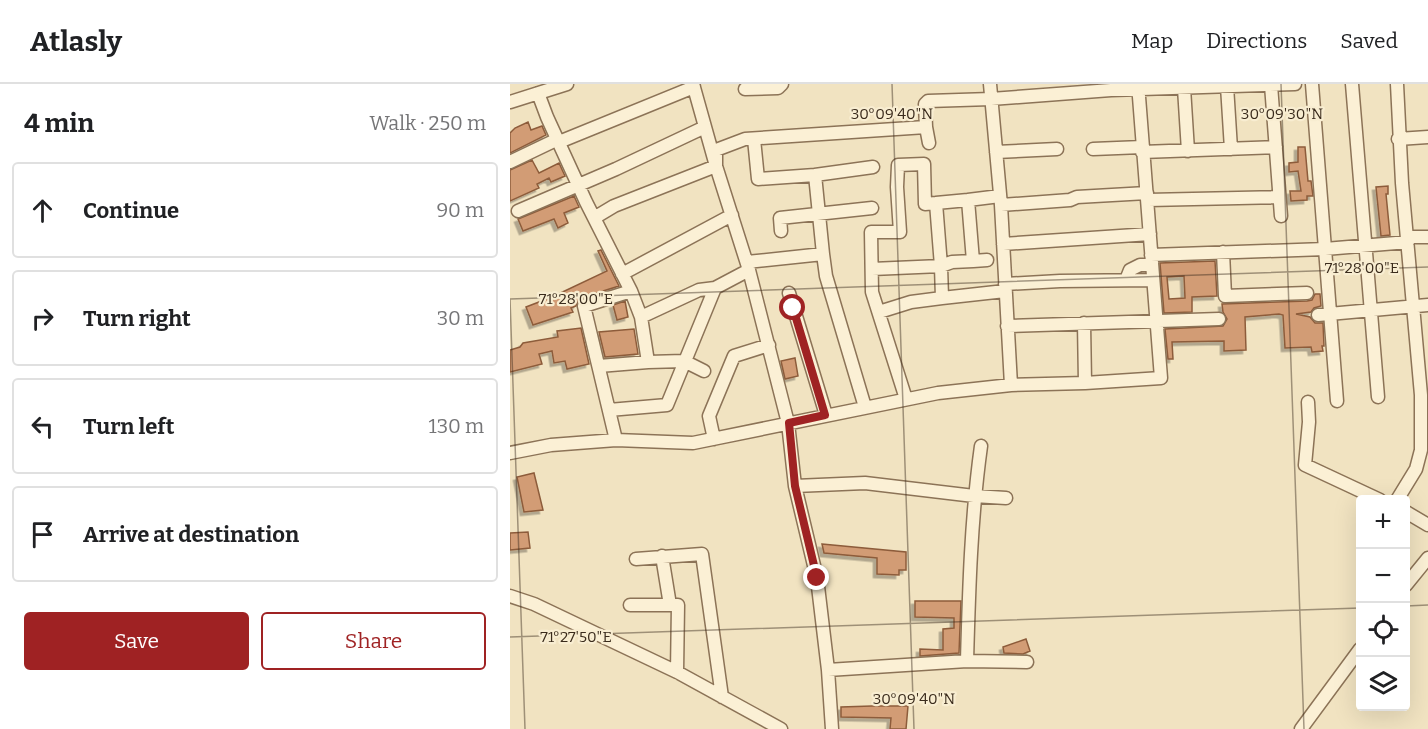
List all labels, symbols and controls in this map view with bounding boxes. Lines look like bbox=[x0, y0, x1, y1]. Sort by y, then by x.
text: Atlasly bbox=[30, 25, 122, 58]
text: Map bbox=[1131, 28, 1173, 54]
text: Directions bbox=[1206, 28, 1307, 54]
text: Saved bbox=[1340, 28, 1398, 54]
text: 30°09'40"N bbox=[851, 105, 933, 123]
text: 30°09'30"N bbox=[1241, 105, 1323, 123]
text: 4 min bbox=[24, 108, 94, 139]
text: Walk · 250 m bbox=[369, 111, 486, 135]
icon: ahead bbox=[26, 194, 59, 227]
text: Continue bbox=[83, 197, 179, 224]
text: 90 m bbox=[436, 198, 484, 222]
text: 71°28'00"E bbox=[1325, 259, 1399, 277]
text: 71°28'00"E bbox=[539, 290, 613, 308]
route start bbox=[779, 294, 805, 320]
icon: right bbox=[26, 302, 59, 335]
text: Turn right bbox=[83, 305, 191, 332]
text: 30 m bbox=[437, 306, 484, 330]
icon: left bbox=[26, 410, 59, 443]
text: Turn left bbox=[83, 413, 175, 440]
text: 130 m bbox=[429, 414, 484, 438]
map controls bbox=[1356, 495, 1410, 711]
button: + bbox=[1356, 495, 1410, 549]
icon: arrive bbox=[26, 518, 59, 551]
text: Arrive at destination bbox=[83, 521, 299, 548]
button: − bbox=[1356, 549, 1410, 603]
route end bbox=[803, 564, 829, 590]
button: locate bbox=[1356, 603, 1410, 657]
button: Save bbox=[24, 612, 249, 670]
button: Share bbox=[261, 612, 486, 670]
text: 71°27'50"E bbox=[540, 628, 612, 646]
button: layers bbox=[1356, 657, 1410, 711]
text: 30°09'40"N bbox=[873, 690, 955, 708]

